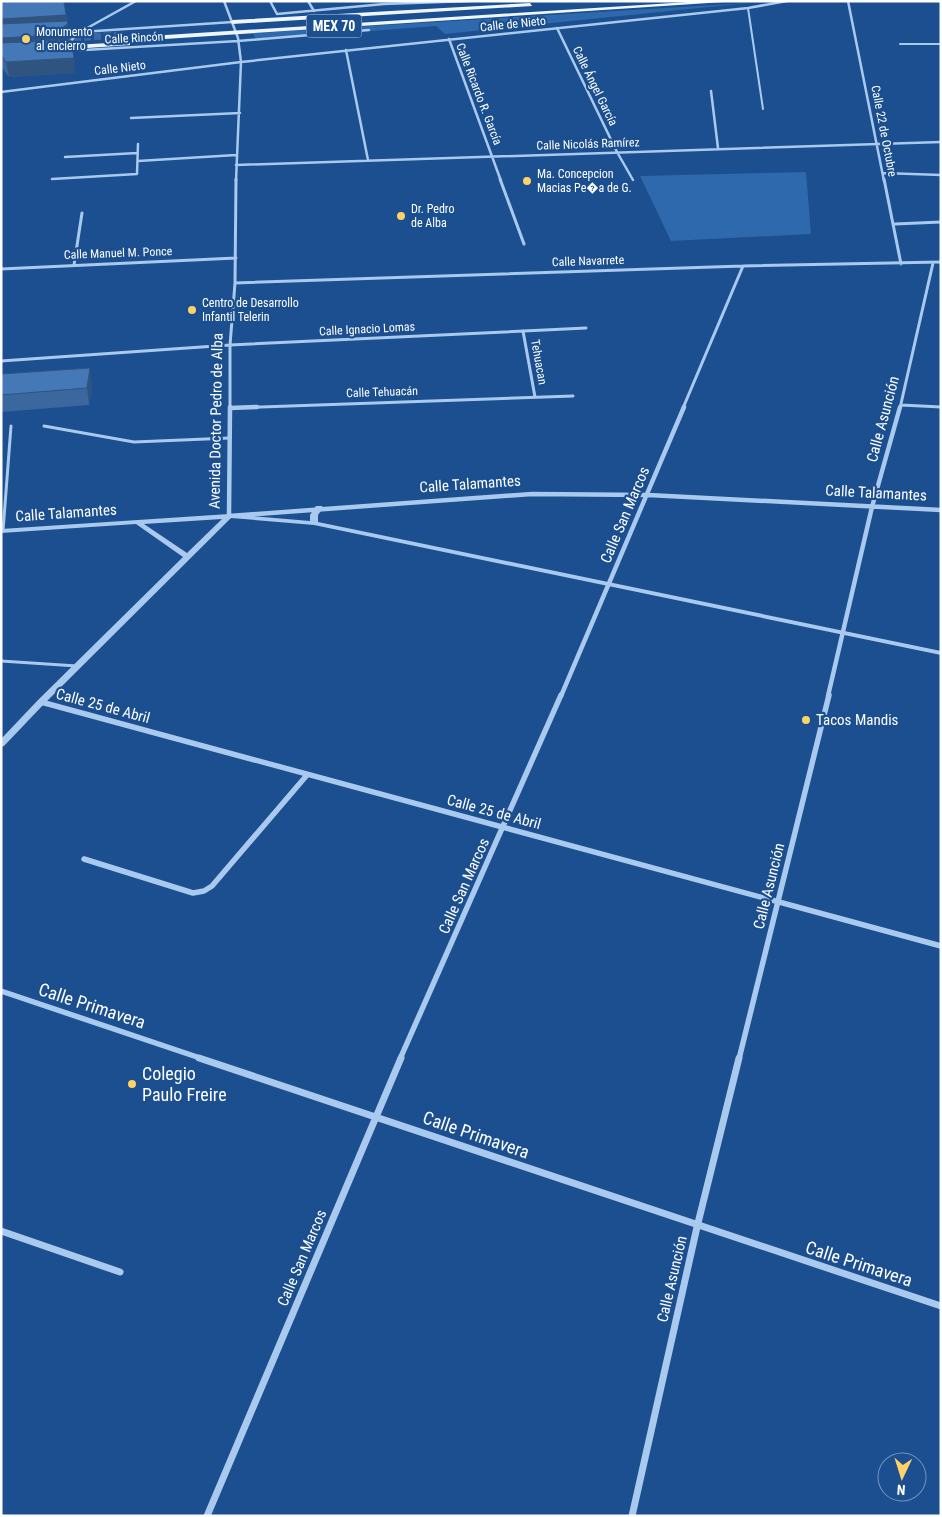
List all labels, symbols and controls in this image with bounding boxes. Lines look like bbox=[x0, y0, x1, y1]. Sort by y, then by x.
street label: Calle de Nieto bbox=[479, 14, 547, 34]
road number: MEX 70 bbox=[306, 15, 362, 38]
place label: Monumento al encierro bbox=[36, 25, 93, 53]
street label: Calle Rincón bbox=[104, 29, 164, 47]
marker: Monumento al encierro bbox=[20, 33, 32, 45]
street label: Calle Ricardo R. García bbox=[453, 41, 505, 147]
street label: Calle Ángel García bbox=[570, 44, 621, 128]
street label: Calle Nieto bbox=[93, 58, 147, 78]
street label: Calle 22 de Octubre bbox=[868, 84, 900, 178]
street label: Calle Nicolás Ramírez bbox=[536, 135, 640, 153]
place label: Ma. Concepcion Macias Pe�a de G. bbox=[537, 167, 632, 196]
marker: Ma. Concepcion Macias Pe�a de G. bbox=[521, 175, 533, 187]
place label: Dr. Pedro de Alba bbox=[411, 202, 454, 230]
marker: Dr. Pedro de Alba bbox=[395, 210, 407, 222]
street label: Calle Manuel M. Ponce bbox=[64, 244, 173, 262]
street label: Calle Navarrete bbox=[552, 253, 625, 269]
place label: Centro de Desarrollo Infantil Telerin bbox=[202, 296, 299, 324]
marker: Centro de Desarrollo Infantil Telerin bbox=[186, 304, 198, 316]
street label: Calle Ignacio Lomas bbox=[319, 319, 415, 339]
street label: Avenida Doctor Pedro de Alba bbox=[205, 333, 227, 509]
street label: Tehuacan bbox=[528, 338, 550, 386]
street label: Calle Asunción bbox=[863, 374, 903, 464]
street label: Calle Tehuacán bbox=[346, 384, 418, 400]
street label: Calle San Marcos bbox=[597, 464, 653, 566]
street label: Calle Talamantes bbox=[419, 471, 521, 497]
street label: Calle Talamantes bbox=[825, 481, 927, 505]
street label: Calle Talamantes bbox=[15, 500, 117, 526]
street label: Calle 25 de Abril bbox=[54, 685, 152, 727]
place label: Tacos Mandis bbox=[816, 711, 899, 729]
marker: Tacos Mandis bbox=[800, 714, 812, 726]
street label: Calle 25 de Abril bbox=[445, 791, 543, 833]
street label: Calle San Marcos bbox=[435, 835, 493, 937]
street label: Calle Asunción bbox=[750, 841, 788, 931]
street label: Calle Primavera bbox=[36, 978, 148, 1033]
place label: Colegio Paulo Freire bbox=[142, 1063, 227, 1105]
marker: Colegio Paulo Freire bbox=[126, 1078, 138, 1090]
street label: Calle Primavera bbox=[420, 1107, 532, 1163]
street label: Calle San Marcos bbox=[274, 1207, 330, 1309]
street label: Calle Asunción bbox=[653, 1234, 691, 1324]
street label: Calle Primavera bbox=[803, 1236, 915, 1291]
north arrow bbox=[877, 1452, 927, 1502]
text: N bbox=[896, 1482, 906, 1498]

